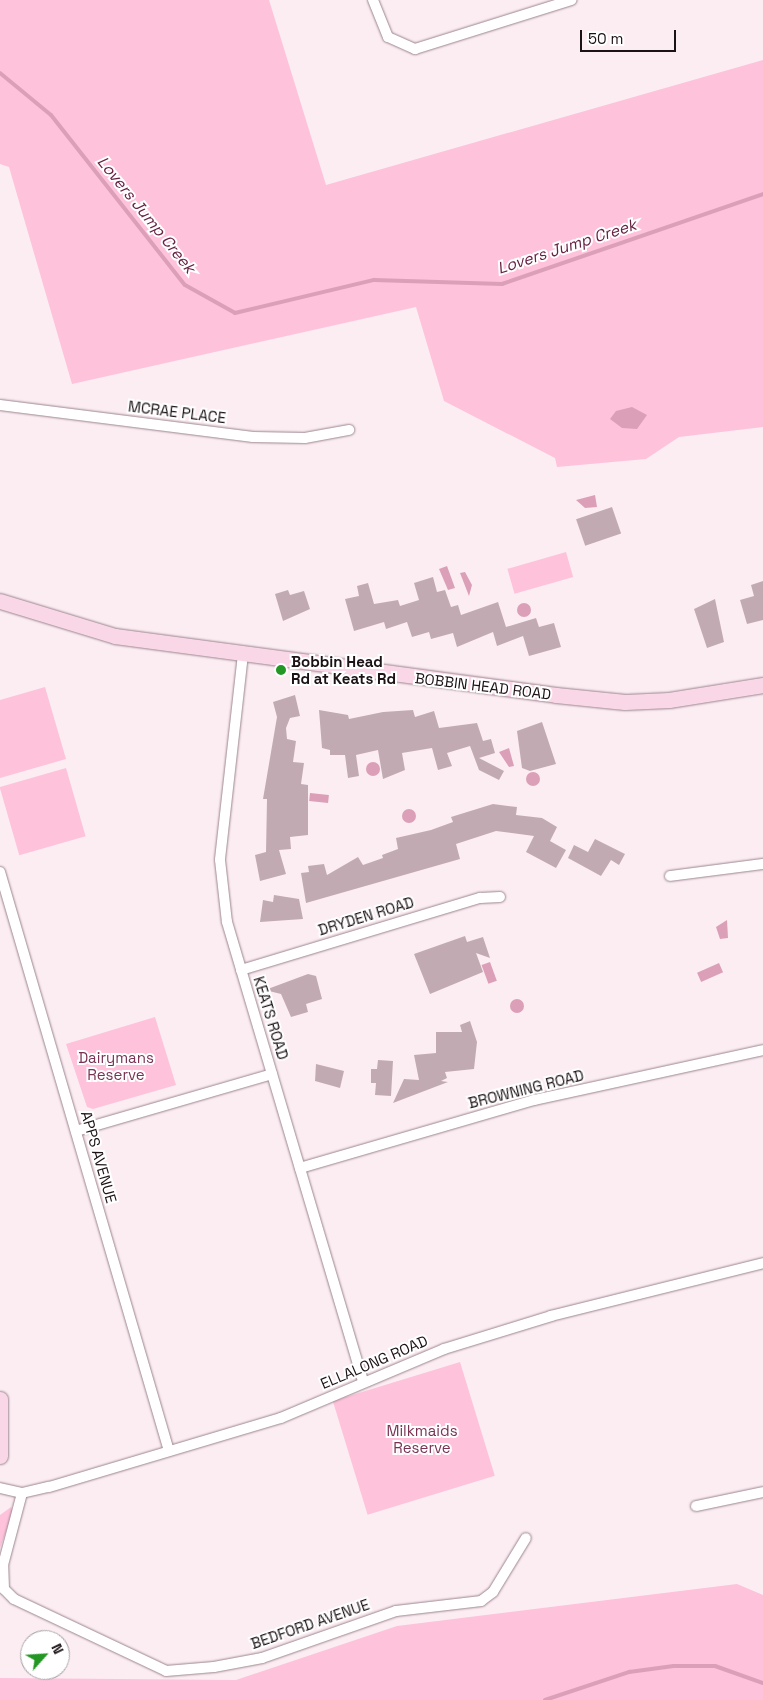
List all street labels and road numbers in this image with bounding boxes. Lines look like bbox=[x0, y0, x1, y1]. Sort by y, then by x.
street label: MCRAE PLACE bbox=[127, 397, 227, 427]
street label: BOBBIN HEAD ROAD bbox=[414, 669, 552, 703]
street label: DRYDEN ROAD bbox=[316, 893, 416, 939]
street label: KEATS ROAD bbox=[250, 974, 292, 1062]
street label: BROWNING ROAD bbox=[466, 1066, 586, 1112]
street label: APPS AVENUE bbox=[77, 1109, 121, 1205]
street label: ELLALONG ROAD bbox=[318, 1331, 430, 1393]
street label: BEDFORD AVENUE bbox=[248, 1595, 372, 1653]

